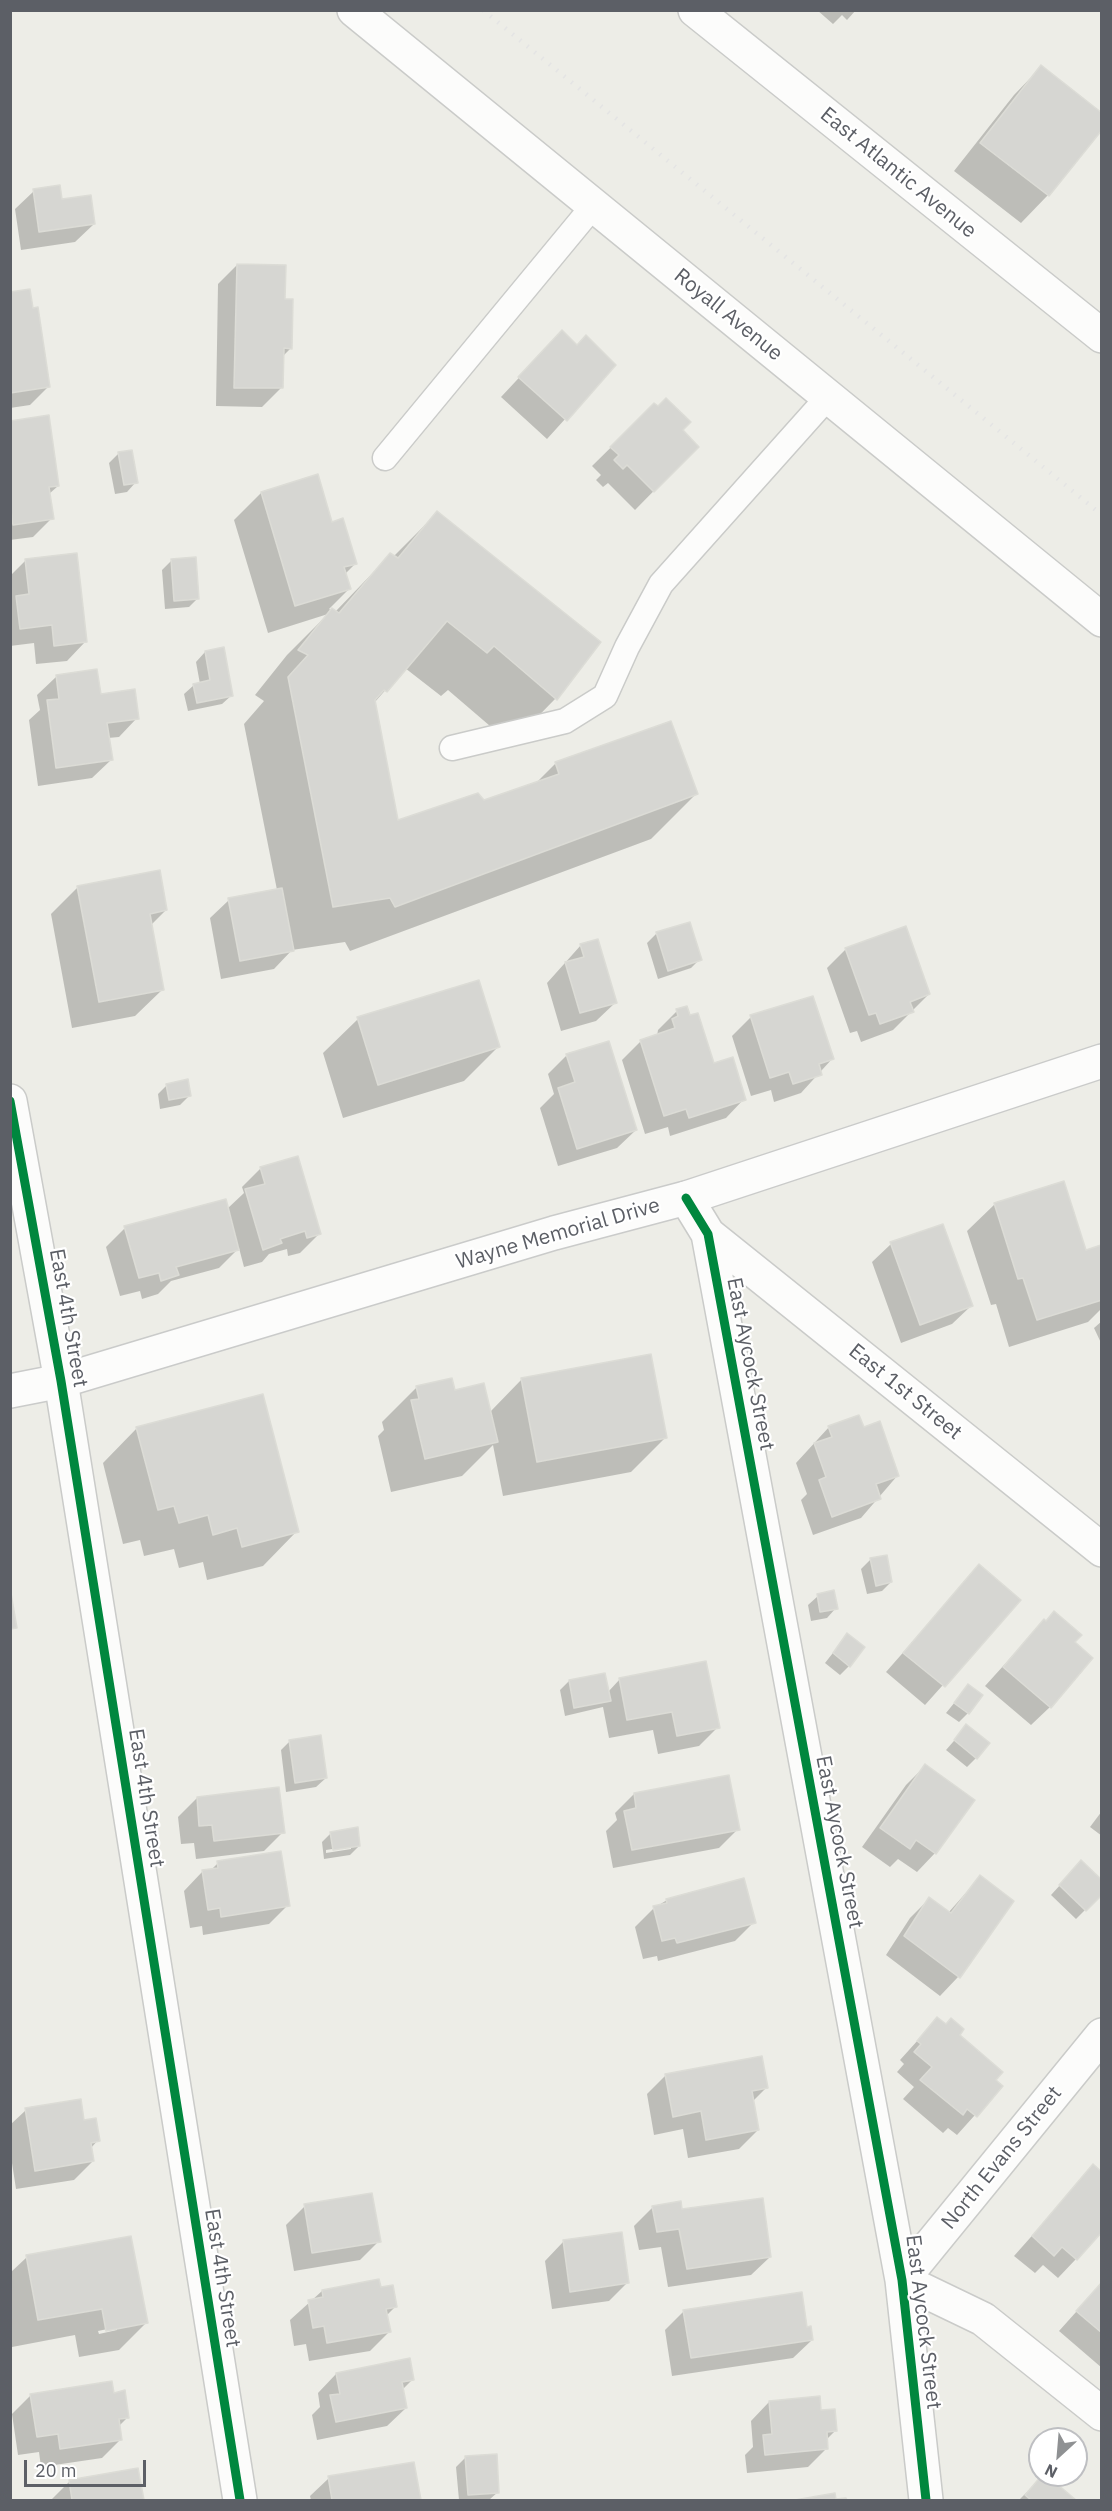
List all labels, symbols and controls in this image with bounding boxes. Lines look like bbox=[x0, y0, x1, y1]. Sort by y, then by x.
street label: East Atlantic Avenue bbox=[815, 102, 981, 244]
street label: Royall Avenue bbox=[669, 263, 787, 367]
street label: Wayne Memorial Drive bbox=[453, 1193, 663, 1275]
street label: East 4th Street bbox=[43, 1247, 93, 1389]
street label: East Aycock Street bbox=[721, 1275, 779, 1453]
street label: East 1st Street bbox=[843, 1339, 967, 1445]
street label: East 4th Street bbox=[123, 1727, 169, 1869]
street label: East Aycock Street bbox=[810, 1753, 868, 1931]
street label: North Evans Street bbox=[937, 2081, 1067, 2235]
street label: East 4th Street bbox=[199, 2207, 245, 2349]
street label: East Aycock Street bbox=[900, 2233, 946, 2411]
north arrow bbox=[1028, 2427, 1088, 2487]
scale bar bbox=[27, 2448, 148, 2486]
text: 20 m bbox=[35, 2459, 77, 2482]
text: N bbox=[1041, 2460, 1061, 2483]

